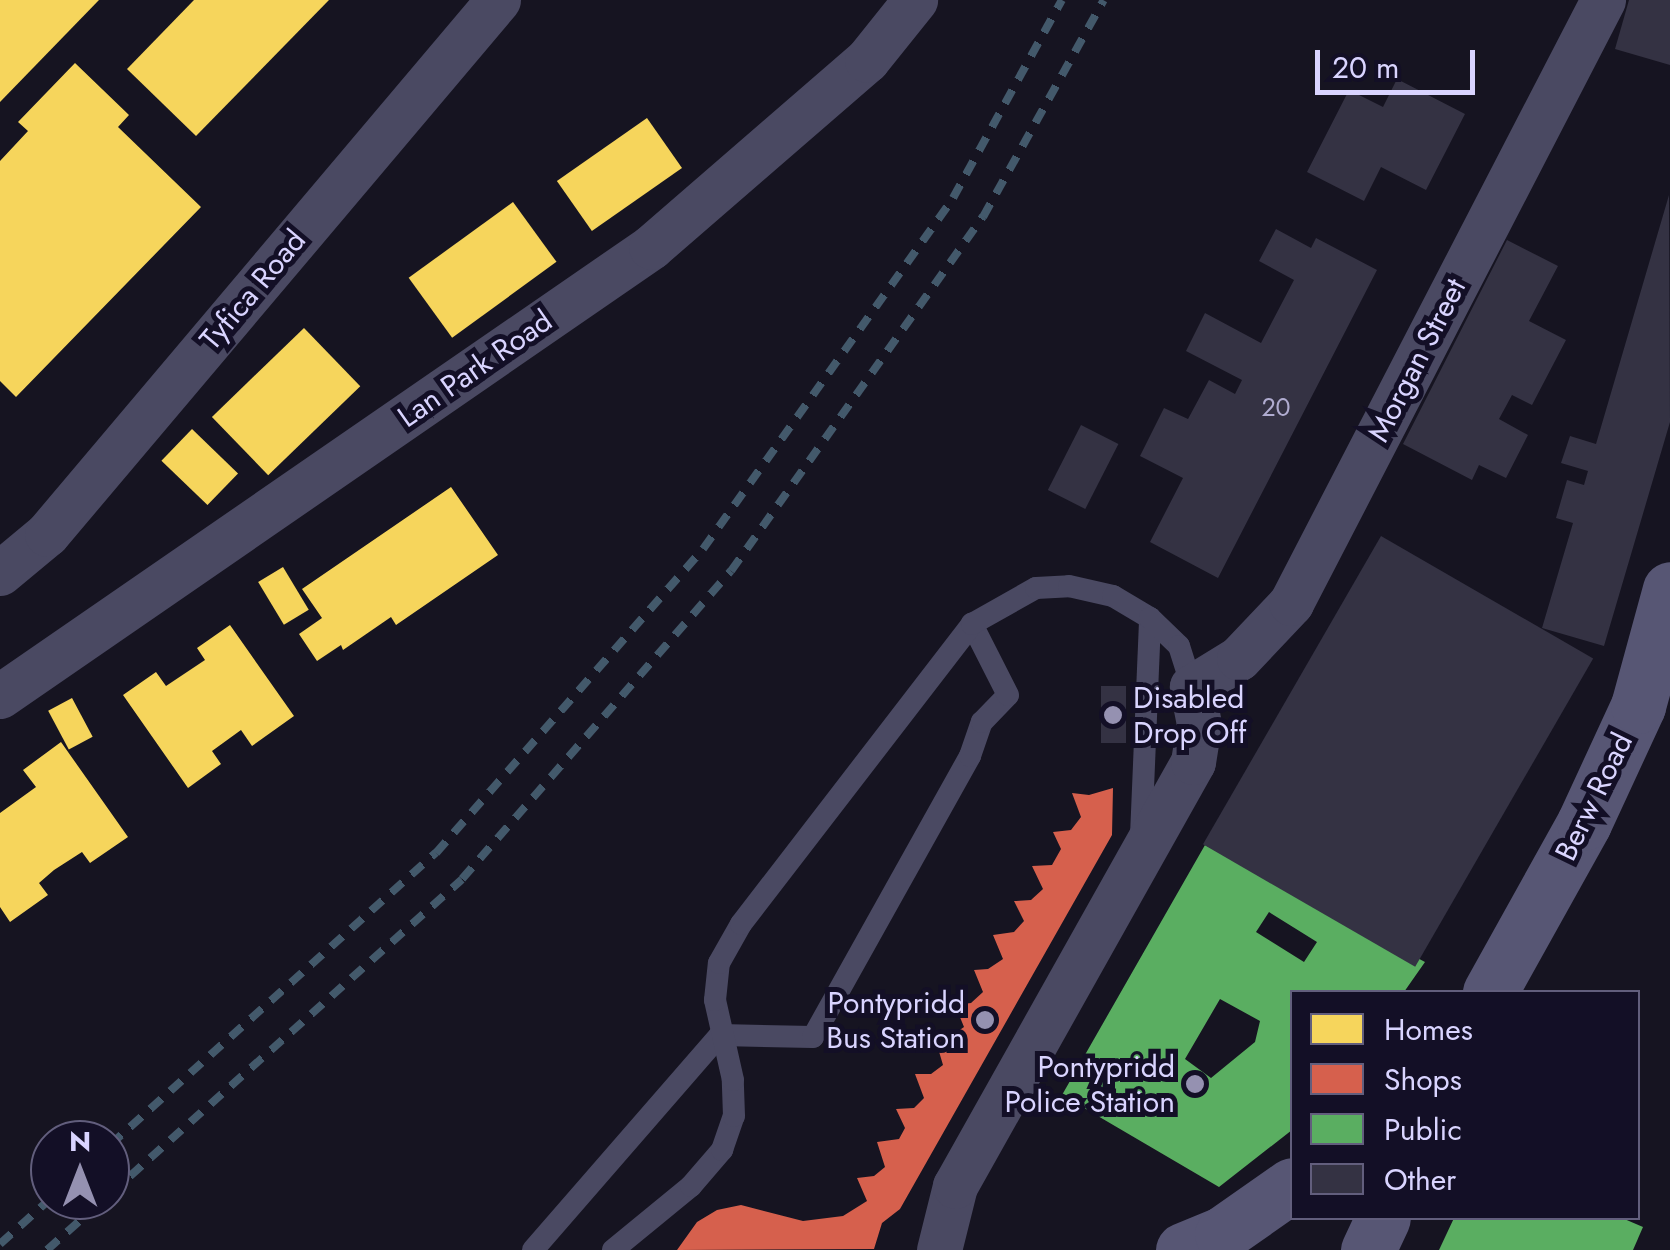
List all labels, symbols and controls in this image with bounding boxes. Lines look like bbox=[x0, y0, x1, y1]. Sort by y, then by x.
scale bar bbox=[1320, 30, 1480, 92]
text: 20 m bbox=[1332, 46, 1399, 89]
street label: Tyfica Road bbox=[193, 223, 313, 357]
street label: Morgan Street bbox=[1360, 272, 1474, 448]
street label: Lan Park Road bbox=[391, 303, 559, 435]
house number: 20 bbox=[1261, 392, 1291, 422]
place label: Disabled Drop Off bbox=[1133, 680, 1247, 750]
marker: Disabled Drop Off bbox=[1102, 704, 1124, 726]
street label: Berw Road bbox=[1548, 727, 1640, 867]
place label: Pontypridd Bus Station bbox=[826, 985, 965, 1056]
legend bbox=[1290, 990, 1640, 1220]
text: Homes bbox=[1384, 1008, 1473, 1051]
marker: Pontypridd Bus Station bbox=[974, 1009, 996, 1031]
place label: Pontypridd Police Station bbox=[1004, 1049, 1175, 1120]
text: Shops bbox=[1384, 1058, 1462, 1101]
marker: Pontypridd Police Station bbox=[1184, 1073, 1206, 1095]
text: Public bbox=[1384, 1108, 1462, 1151]
north arrow bbox=[30, 1120, 130, 1220]
text: N bbox=[69, 1121, 91, 1162]
text: Other bbox=[1384, 1158, 1456, 1201]

